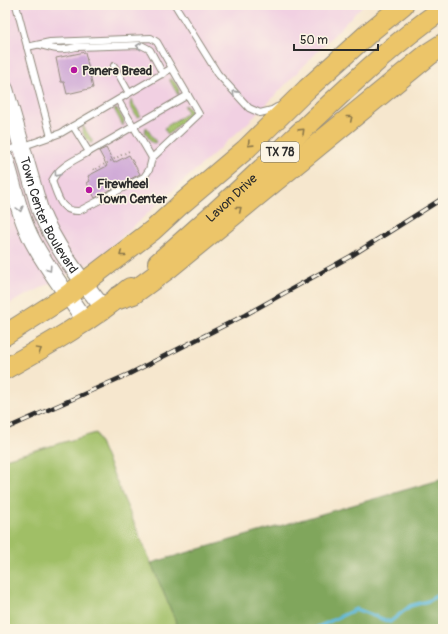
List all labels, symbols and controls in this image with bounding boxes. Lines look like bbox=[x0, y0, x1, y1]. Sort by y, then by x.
scale bar bbox=[294, 26, 378, 52]
text: 50 m bbox=[300, 33, 328, 48]
one-way arrow bbox=[136, 42, 142, 51]
place label: Panera Bread bbox=[82, 63, 152, 79]
marker: Panera Bread bbox=[69, 65, 79, 75]
one-way arrow bbox=[232, 90, 240, 98]
one-way arrow bbox=[346, 116, 353, 123]
one-way arrow bbox=[297, 128, 305, 136]
one-way arrow bbox=[247, 140, 255, 147]
road number: TX 78 bbox=[261, 142, 299, 162]
street label: Town Center Boulevard bbox=[16, 155, 81, 277]
one-way arrow bbox=[55, 169, 62, 176]
street label: Lavon Drive bbox=[203, 170, 261, 226]
place label: Firewheel Town Center bbox=[96, 176, 167, 207]
marker: Firewheel Town Center bbox=[84, 185, 94, 195]
one-way arrow bbox=[15, 205, 24, 212]
one-way arrow bbox=[234, 207, 241, 214]
one-way arrow bbox=[119, 249, 126, 256]
one-way arrow bbox=[44, 265, 52, 272]
one-way arrow bbox=[35, 347, 42, 354]

